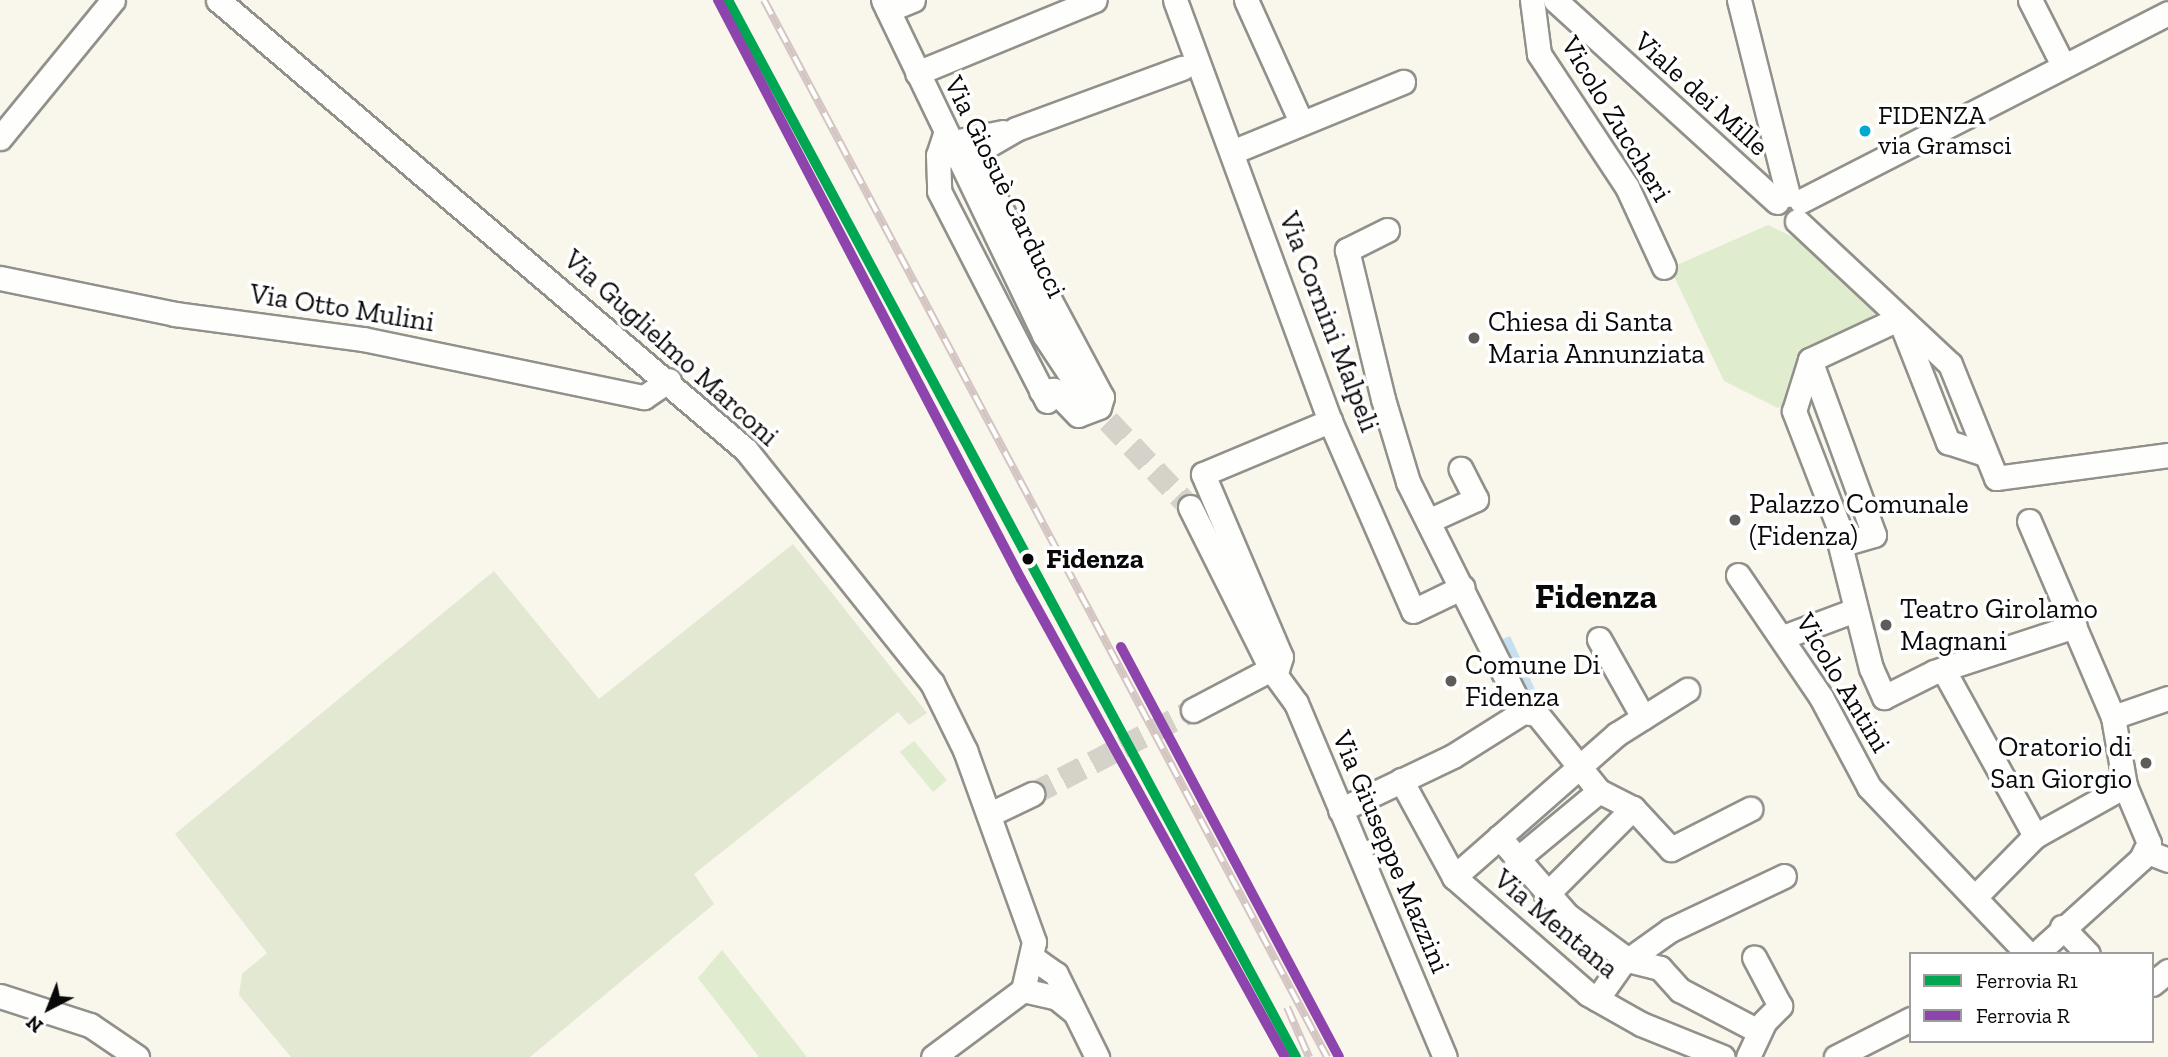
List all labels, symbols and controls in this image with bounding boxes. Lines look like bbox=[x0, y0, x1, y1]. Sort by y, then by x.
street label: Viale dei Mille bbox=[1627, 25, 1775, 163]
street label: Vicolo Zuccheri bbox=[1553, 30, 1679, 208]
street label: Via Giosuè Carducci bbox=[937, 71, 1073, 303]
place label: FIDENZA via Gramsci bbox=[1878, 100, 2012, 162]
marker: FIDENZA via Gramsci bbox=[1858, 124, 1872, 138]
street label: Via Cornini Malpeli bbox=[1272, 207, 1386, 437]
street label: Via Guglielmo Marconi bbox=[557, 243, 785, 453]
street label: Via Otto Mulini bbox=[247, 277, 437, 339]
place label: Chiesa di Santa Maria Annunziata bbox=[1488, 305, 1706, 371]
marker: Chiesa di Santa Maria Annunziata bbox=[1466, 330, 1482, 346]
place label: Palazzo Comunale (Fidenza) bbox=[1749, 487, 1969, 553]
marker: Palazzo Comunale (Fidenza) bbox=[1727, 512, 1743, 528]
place label: Fidenza bbox=[1046, 542, 1144, 576]
marker: Fidenza bbox=[1017, 548, 1039, 570]
district label: Fidenza bbox=[1535, 575, 1657, 617]
place label: Teatro Girolamo Magnani bbox=[1900, 592, 2098, 658]
street label: Vicolo Antini bbox=[1788, 607, 1898, 759]
marker: Teatro Girolamo Magnani bbox=[1878, 617, 1894, 633]
place label: Comune Di Fidenza bbox=[1465, 648, 1600, 714]
marker: Comune Di Fidenza bbox=[1443, 673, 1459, 689]
street label: Via Giuseppe Mazzini bbox=[1325, 726, 1457, 978]
place label: Oratorio di San Giorgio bbox=[1990, 730, 2132, 796]
marker: Oratorio di San Giorgio bbox=[2138, 755, 2154, 771]
street label: Via Mentana bbox=[1487, 862, 1625, 986]
legend bbox=[1909, 952, 2154, 1043]
text: Ferrovia R1 bbox=[1976, 968, 2078, 993]
north arrow bbox=[14, 973, 84, 1043]
text: Ferrovia R bbox=[1976, 1003, 2070, 1028]
text: N bbox=[22, 1011, 48, 1037]

